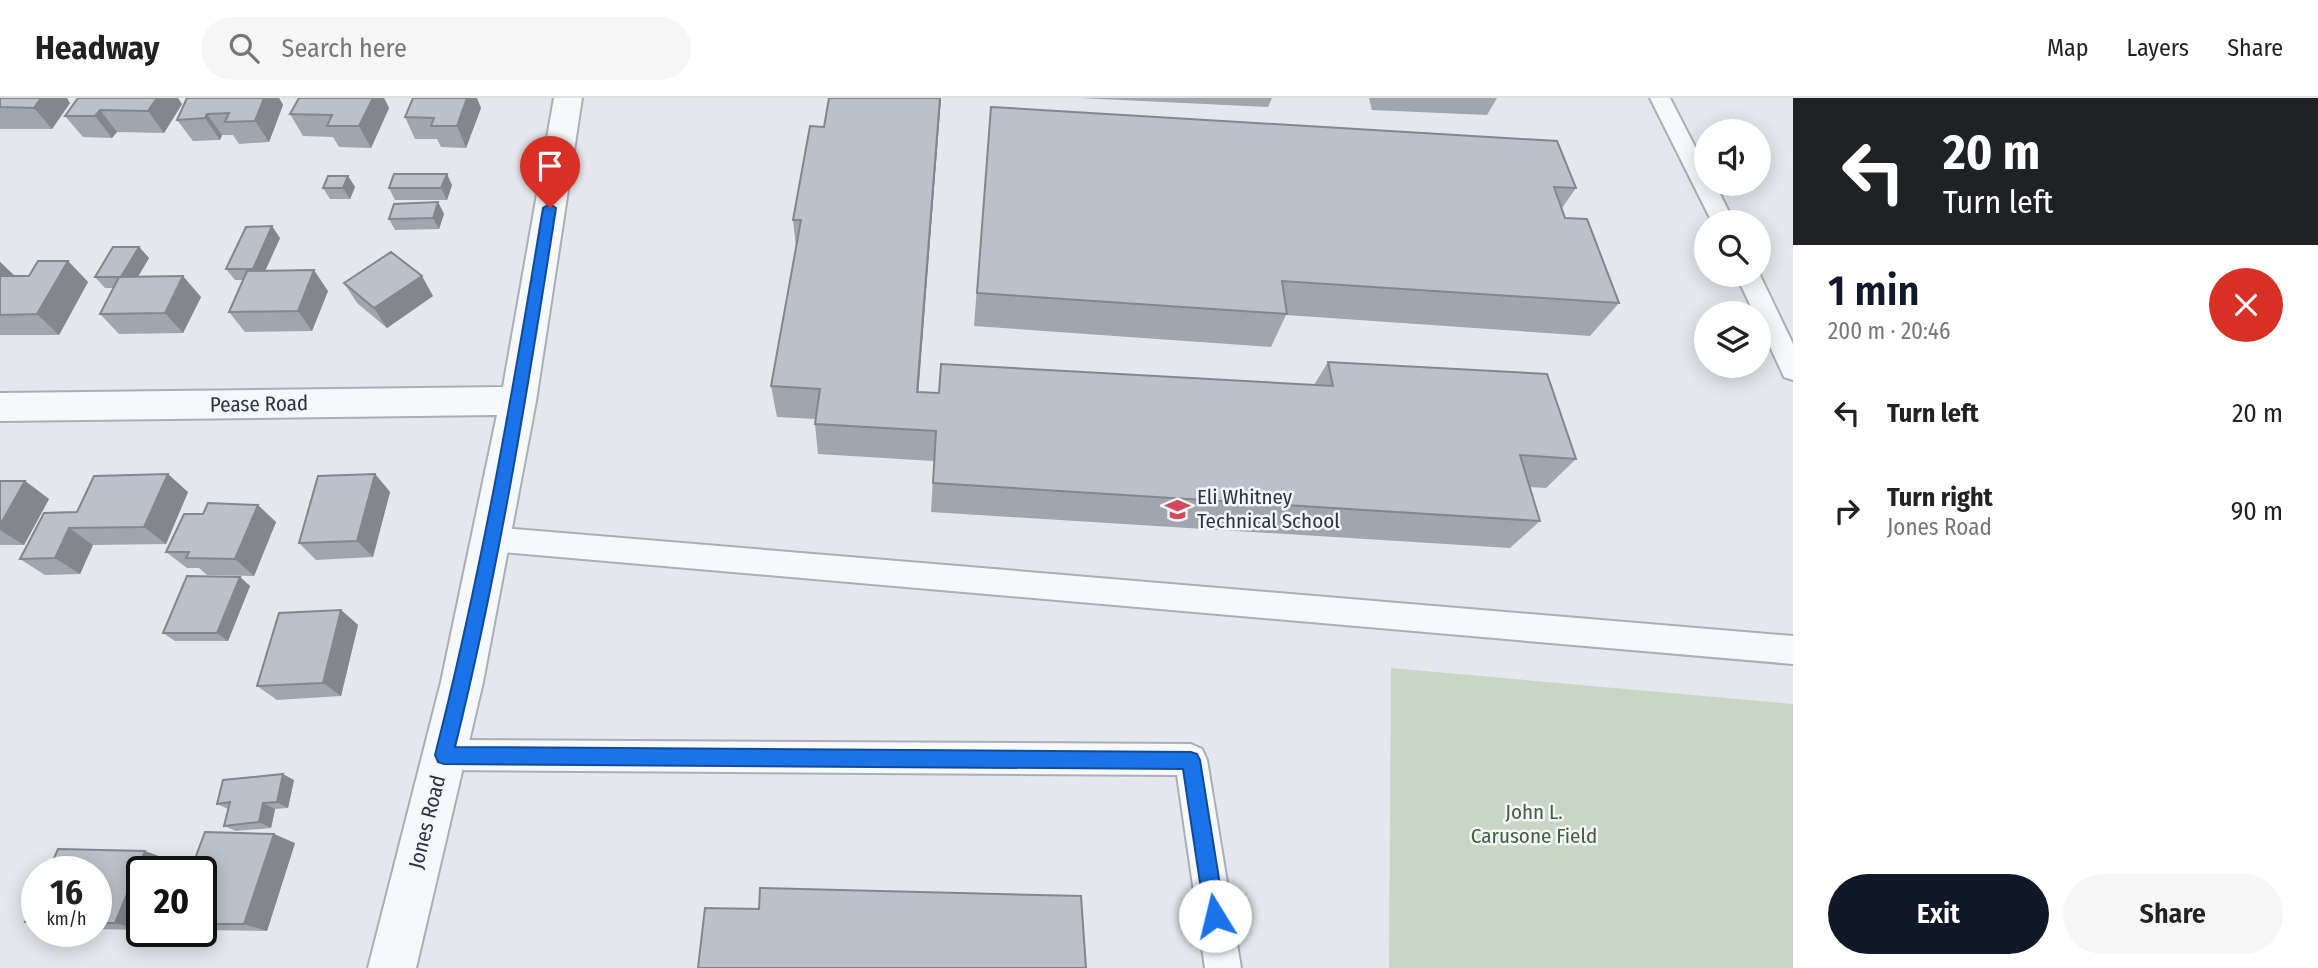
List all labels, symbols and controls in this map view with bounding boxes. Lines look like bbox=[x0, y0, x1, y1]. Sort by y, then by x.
search box bbox=[201, 17, 691, 80]
text: Headway bbox=[35, 28, 159, 68]
icon: search bbox=[225, 29, 263, 67]
text: Search here bbox=[281, 33, 407, 64]
text: Map bbox=[2047, 34, 2089, 62]
text: Layers bbox=[2127, 34, 2189, 62]
text: Share bbox=[2227, 34, 2283, 62]
map controls bbox=[1694, 119, 1771, 378]
button: sound bbox=[1694, 119, 1771, 196]
text: 20 m bbox=[1943, 123, 2040, 182]
icon: left bbox=[1828, 126, 1919, 217]
pin bbox=[520, 136, 580, 208]
icon: arrive bbox=[531, 147, 569, 185]
text: Turn left bbox=[1943, 183, 2053, 221]
button: search bbox=[1694, 210, 1771, 287]
text: 1 min bbox=[1828, 266, 1919, 316]
button: close bbox=[2209, 268, 2283, 342]
button: layers bbox=[1694, 301, 1771, 378]
text: 200 m · 20:46 bbox=[1828, 317, 1950, 345]
street label: Pease Road bbox=[210, 390, 308, 418]
icon: left bbox=[1828, 394, 1866, 432]
text: Turn left bbox=[1887, 398, 1979, 429]
text: 20 m bbox=[2232, 398, 2283, 429]
text: Turn right bbox=[1887, 482, 1993, 513]
place label: Eli Whitney Technical School bbox=[1197, 484, 1340, 534]
icon: right bbox=[1828, 492, 1866, 530]
school or university icon: Eli Whitney Technical School bbox=[1163, 495, 1191, 523]
text: 90 m bbox=[2231, 496, 2283, 527]
text: Jones Road bbox=[1887, 513, 1992, 541]
street label: Jones Road bbox=[403, 772, 451, 872]
park label: John L. Carusone Field bbox=[1471, 799, 1597, 849]
speed limit sign: 20 bbox=[126, 856, 217, 947]
text: 16 bbox=[50, 871, 83, 913]
button: Exit bbox=[1828, 874, 2049, 954]
button: Share bbox=[2063, 874, 2283, 954]
position arrow bbox=[1178, 879, 1252, 953]
text: km/h bbox=[46, 908, 87, 930]

